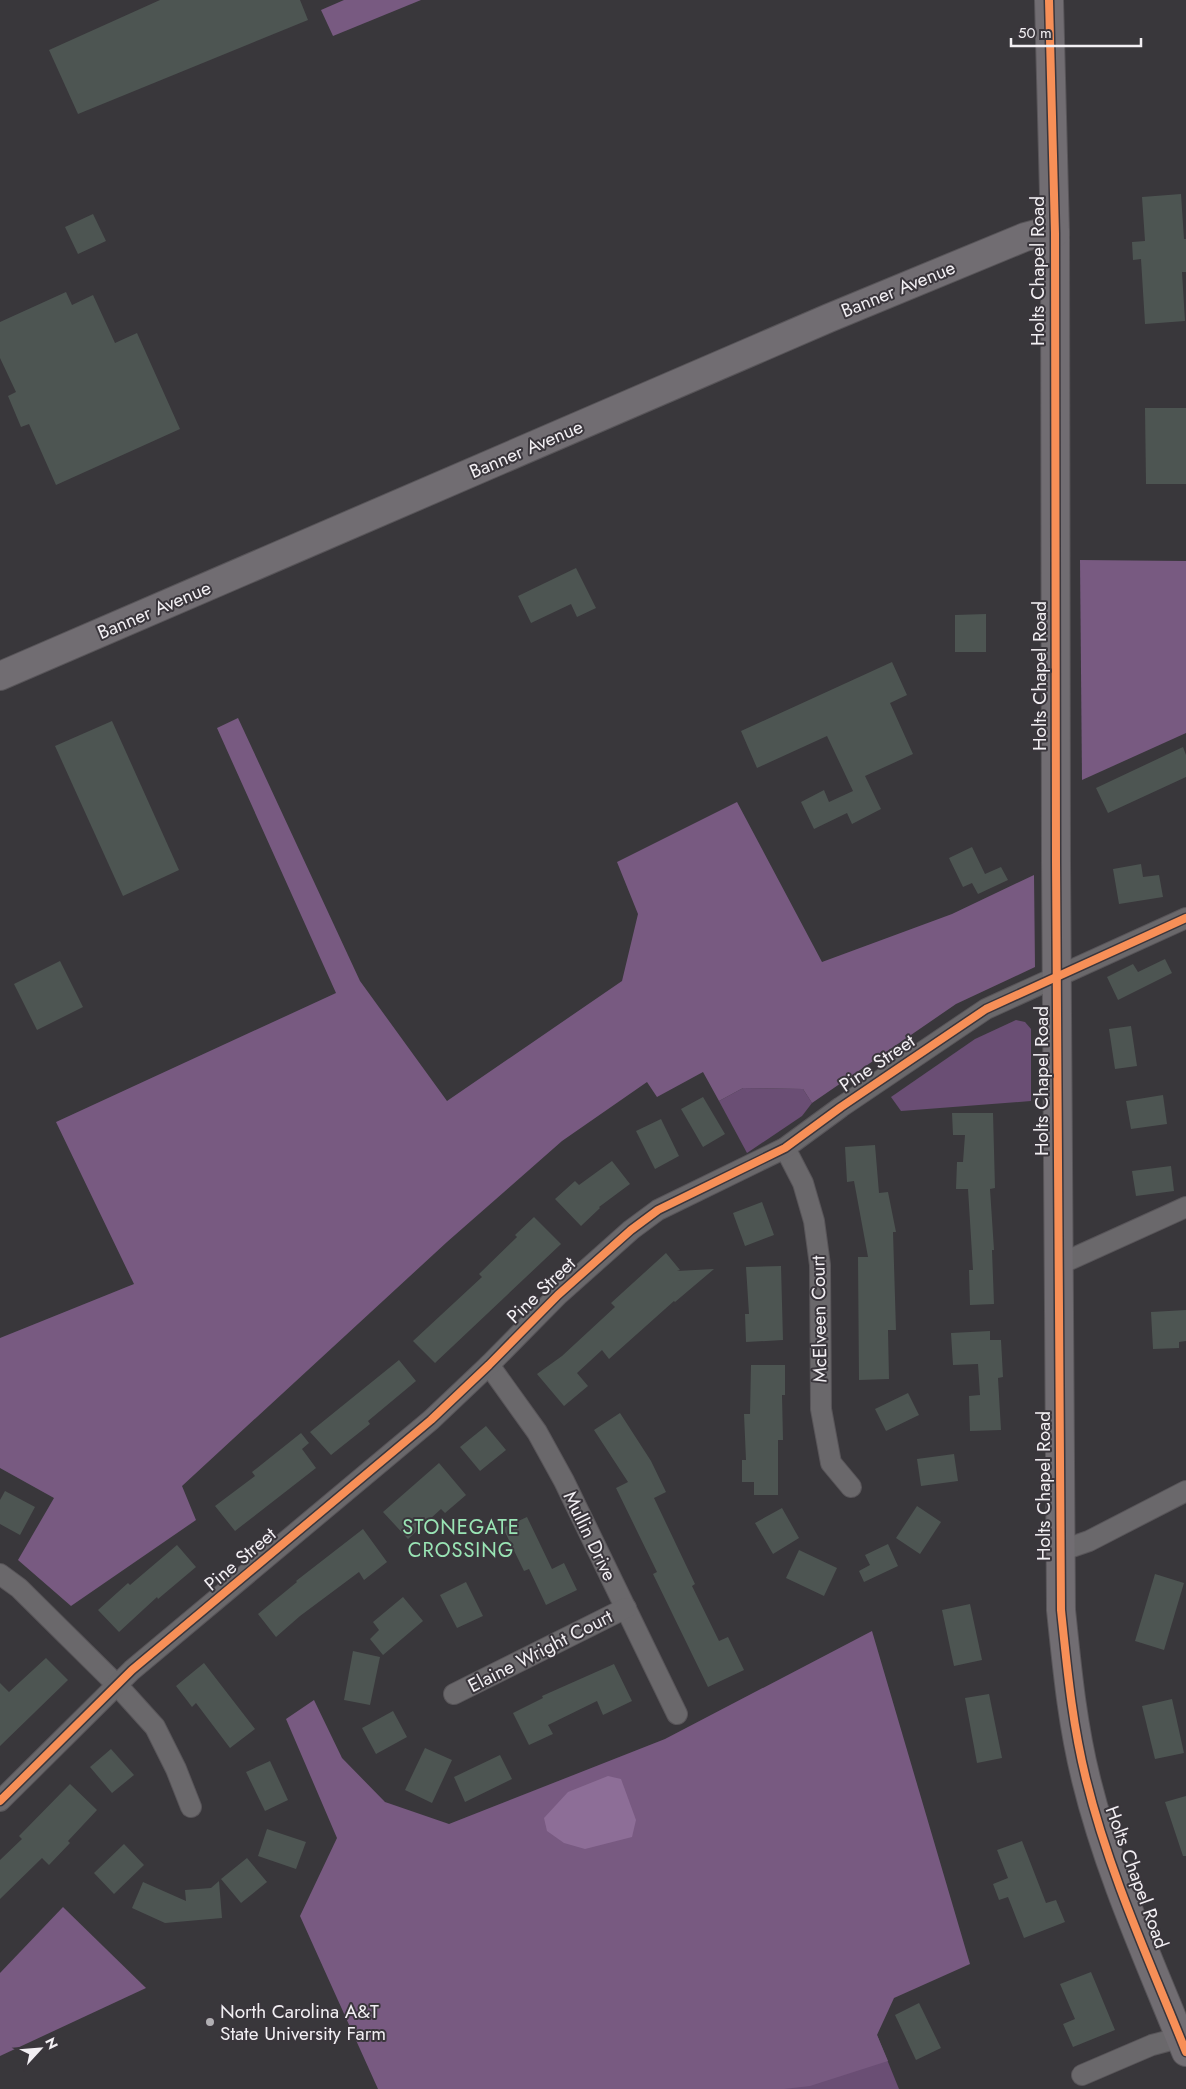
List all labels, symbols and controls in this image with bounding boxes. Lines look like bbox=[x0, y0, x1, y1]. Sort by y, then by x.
scale bar bbox=[1011, 15, 1141, 47]
text: 50 m bbox=[1018, 22, 1052, 44]
street label: Holts Chapel Road bbox=[1024, 196, 1051, 346]
street label: Banner Avenue bbox=[837, 254, 959, 324]
street label: Banner Avenue bbox=[465, 413, 587, 485]
street label: Banner Avenue bbox=[93, 574, 215, 646]
street label: Holts Chapel Road bbox=[1026, 601, 1053, 751]
street label: Holts Chapel Road bbox=[1028, 1006, 1055, 1156]
street label: Pine Street bbox=[834, 1027, 921, 1098]
street label: Pine Street bbox=[501, 1250, 582, 1330]
street label: McElveen Court bbox=[804, 1255, 834, 1383]
street label: Holts Chapel Road bbox=[1030, 1411, 1057, 1561]
street label: Mullin Drive bbox=[557, 1487, 623, 1586]
district label: STONEGATE CROSSING bbox=[402, 1513, 520, 1565]
street label: Pine Street bbox=[198, 1521, 282, 1597]
street label: Elaine Wright Court bbox=[463, 1603, 617, 1699]
street label: Holts Chapel Road bbox=[1099, 1802, 1175, 1952]
place label: North Carolina A&T State University Farm bbox=[220, 1998, 386, 2047]
marker: North Carolina A&T State University Farm bbox=[204, 2016, 216, 2028]
north arrow bbox=[15, 2024, 65, 2074]
text: N bbox=[40, 2034, 63, 2053]

